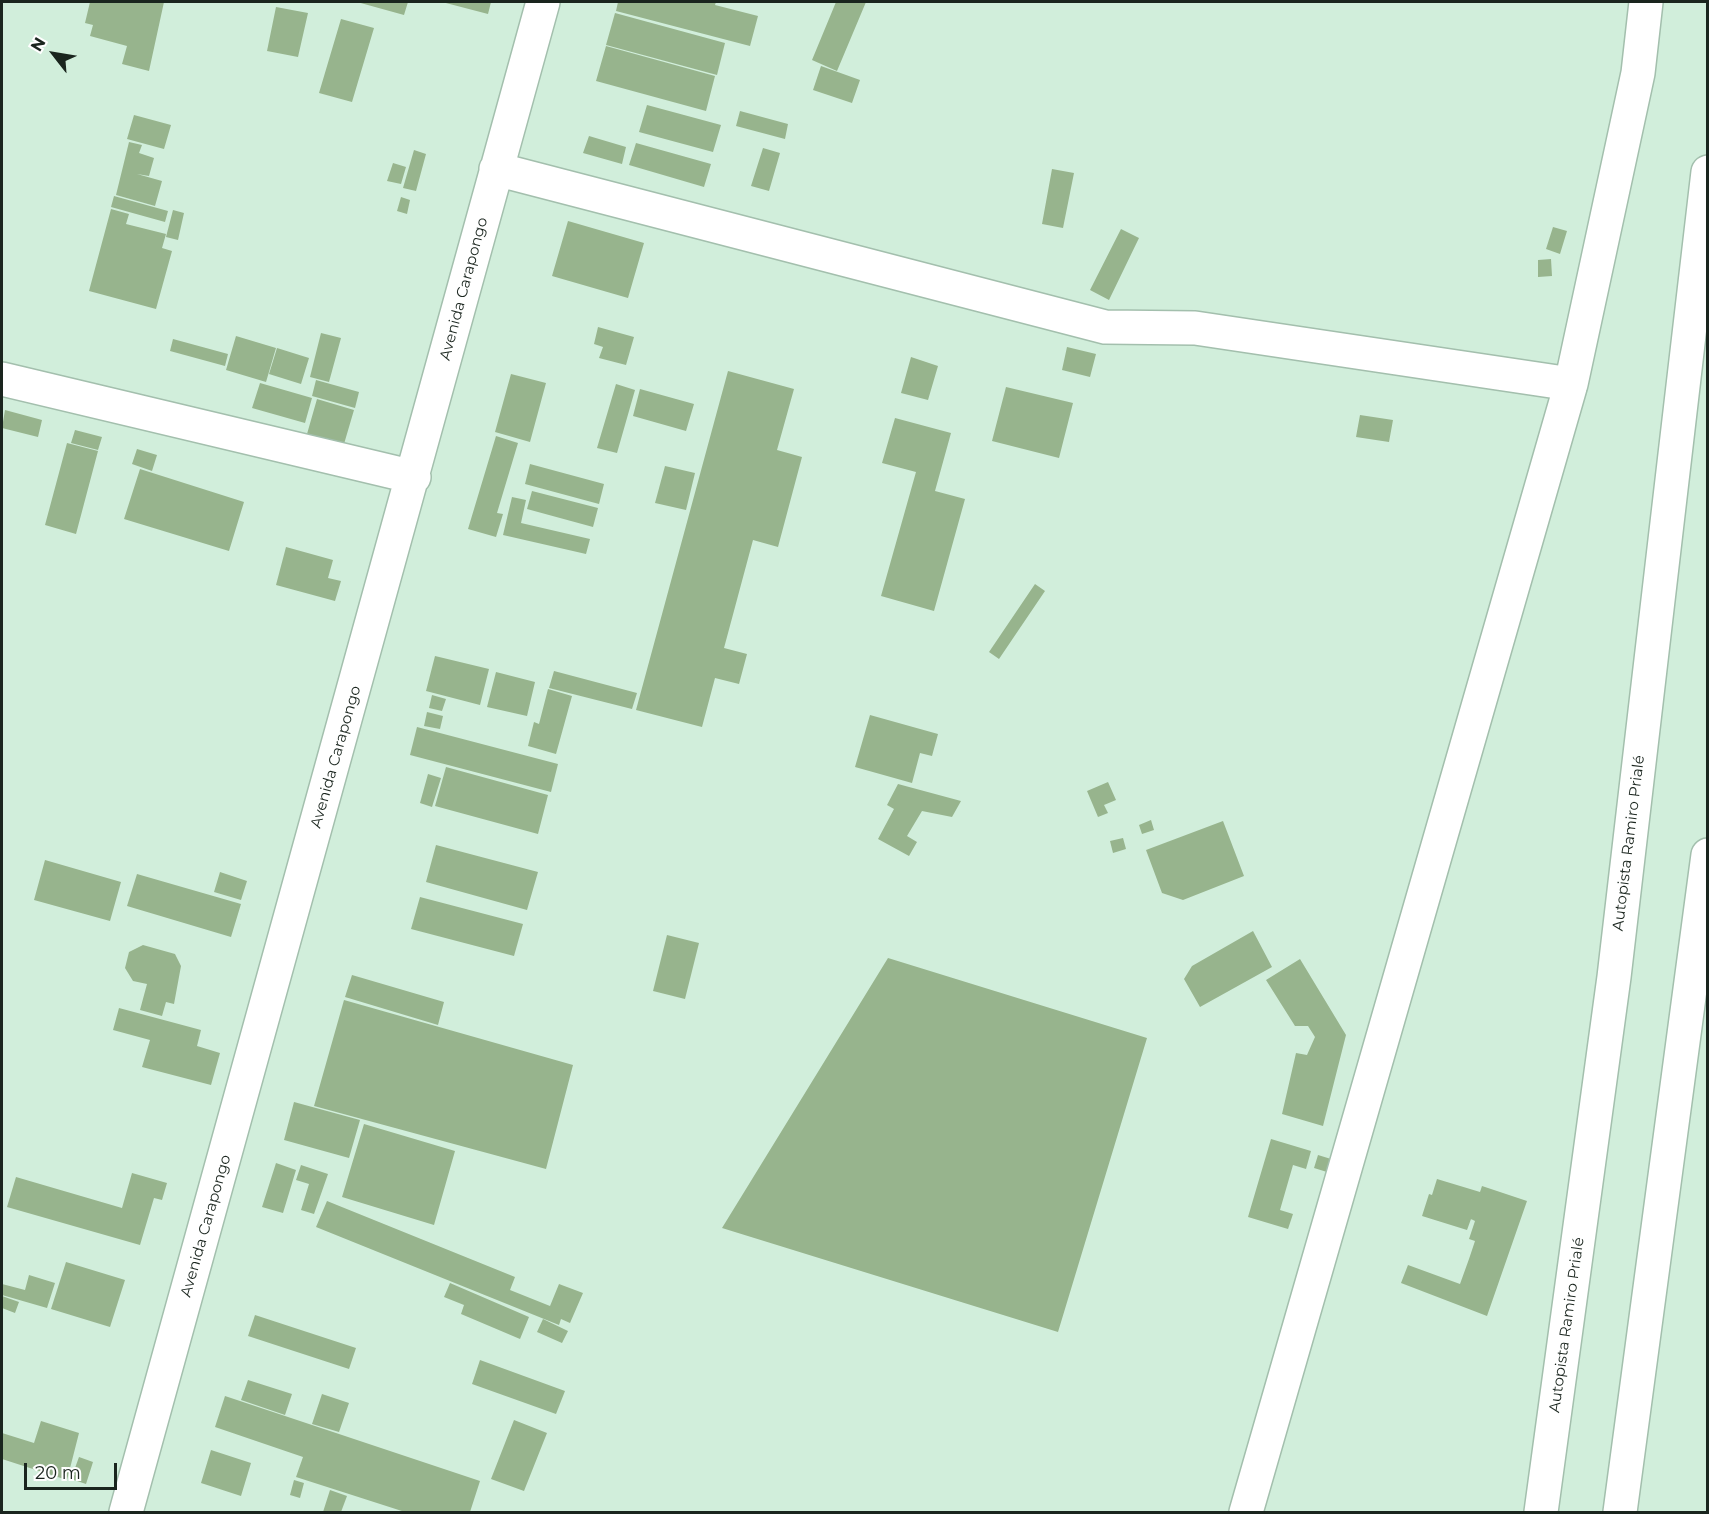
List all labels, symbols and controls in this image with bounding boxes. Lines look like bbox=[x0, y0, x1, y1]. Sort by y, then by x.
north arrow bbox=[24, 24, 84, 84]
text: N bbox=[27, 34, 50, 55]
street label: Avenida Carapongo bbox=[436, 215, 492, 363]
street label: Avenida Carapongo bbox=[307, 684, 365, 830]
street label: Autopista Ramiro Prialé bbox=[1609, 754, 1649, 932]
street label: Avenida Carapongo bbox=[177, 1153, 235, 1299]
street label: Autopista Ramiro Prialé bbox=[1546, 1236, 1588, 1414]
scale bar bbox=[27, 1451, 120, 1489]
text: 20 m bbox=[35, 1462, 81, 1484]

